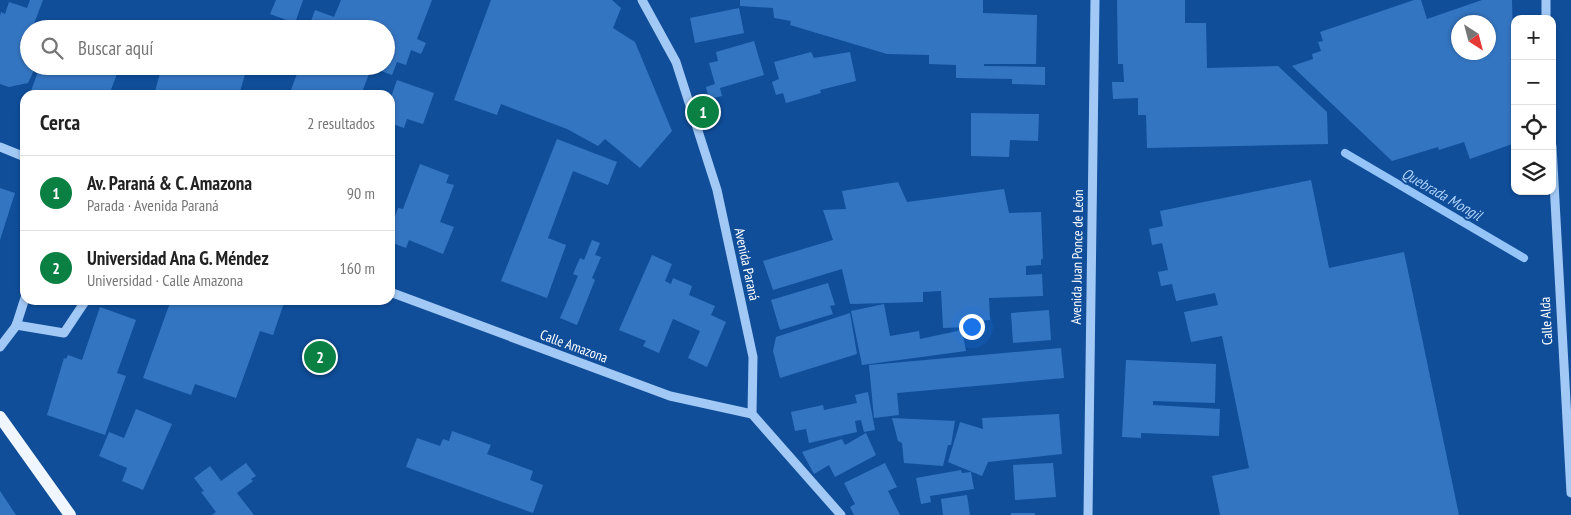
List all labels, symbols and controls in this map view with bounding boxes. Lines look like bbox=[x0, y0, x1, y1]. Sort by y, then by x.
north arrow bbox=[1451, 15, 1496, 60]
map controls bbox=[1511, 15, 1556, 195]
button: + bbox=[1511, 15, 1556, 60]
search box bbox=[20, 20, 395, 75]
icon: search bbox=[38, 34, 66, 62]
text: Buscar aquí bbox=[78, 36, 153, 60]
button: − bbox=[1511, 60, 1556, 105]
pin: 1 bbox=[687, 93, 719, 131]
button: locate bbox=[1511, 105, 1556, 150]
text: Cerca bbox=[40, 109, 80, 136]
text: 2 resultados bbox=[307, 113, 375, 133]
button: layers bbox=[1511, 150, 1556, 195]
water label: Quebrada Mongil bbox=[1399, 163, 1487, 225]
text: Av. Paraná & C. Amazona bbox=[87, 171, 252, 195]
text: 1 bbox=[52, 183, 60, 203]
text: 90 m bbox=[347, 183, 375, 203]
street label: Avenida Juan Ponce de León bbox=[1067, 189, 1087, 325]
text: Parada · Avenida Paraná bbox=[87, 195, 219, 215]
street label: Avenida Paraná bbox=[731, 226, 763, 302]
text: Universidad Ana G. Méndez bbox=[87, 246, 269, 270]
text: 2 bbox=[52, 258, 60, 278]
text: 160 m bbox=[340, 258, 375, 278]
text: Universidad · Calle Amazona bbox=[87, 270, 243, 290]
street label: Calle Alda bbox=[1536, 296, 1556, 346]
your location bbox=[959, 314, 985, 340]
street label: Calle Amazona bbox=[538, 325, 610, 367]
pin: 2 bbox=[304, 338, 336, 376]

